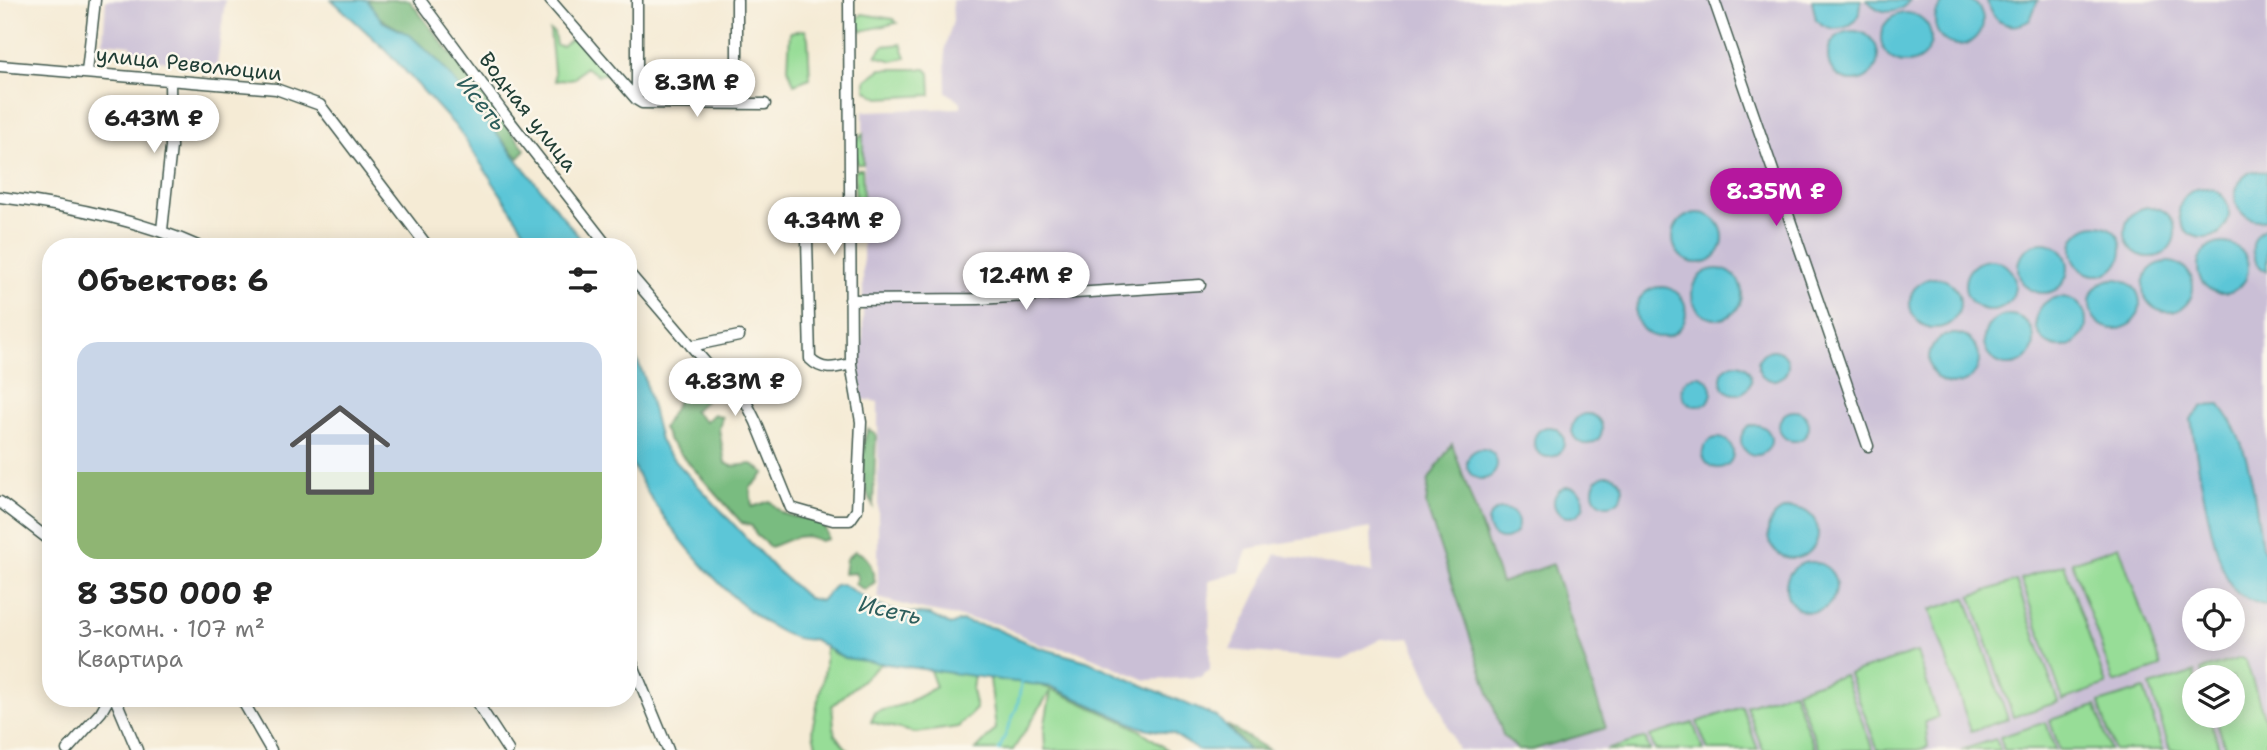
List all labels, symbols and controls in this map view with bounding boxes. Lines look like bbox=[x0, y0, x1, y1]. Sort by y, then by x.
street label: улица Революции bbox=[95, 40, 284, 88]
street label: Водная улица bbox=[472, 46, 584, 178]
pin: 8.3M ₽ bbox=[640, 60, 754, 119]
text: 8.3M ₽ bbox=[654, 67, 740, 97]
water label: Исеть bbox=[450, 69, 514, 137]
pin: 6.43M ₽ bbox=[89, 96, 219, 155]
text: 6.43M ₽ bbox=[104, 103, 204, 133]
pin: 8.35M ₽ bbox=[1711, 168, 1841, 228]
text: 8.35M ₽ bbox=[1726, 176, 1826, 206]
pin: 4.34M ₽ bbox=[769, 198, 899, 257]
text: 4.34M ₽ bbox=[784, 205, 884, 235]
pin: 12.4M ₽ bbox=[961, 252, 1091, 312]
text: Объектов: 6 bbox=[77, 260, 269, 301]
text: 12.4M ₽ bbox=[979, 260, 1073, 290]
icon: filters bbox=[564, 261, 602, 299]
pin: 4.83M ₽ bbox=[670, 358, 800, 418]
text: 4.83M ₽ bbox=[685, 366, 785, 396]
icon: home bbox=[277, 387, 403, 513]
text: 8 350 000 ₽ bbox=[77, 573, 273, 614]
water label: Исеть bbox=[856, 588, 924, 632]
map controls bbox=[2182, 588, 2245, 728]
button: locate bbox=[2182, 588, 2245, 651]
text: 3-комн. · 107 m² bbox=[77, 614, 265, 644]
text: Квартира bbox=[77, 644, 183, 674]
button: layers bbox=[2182, 665, 2245, 728]

